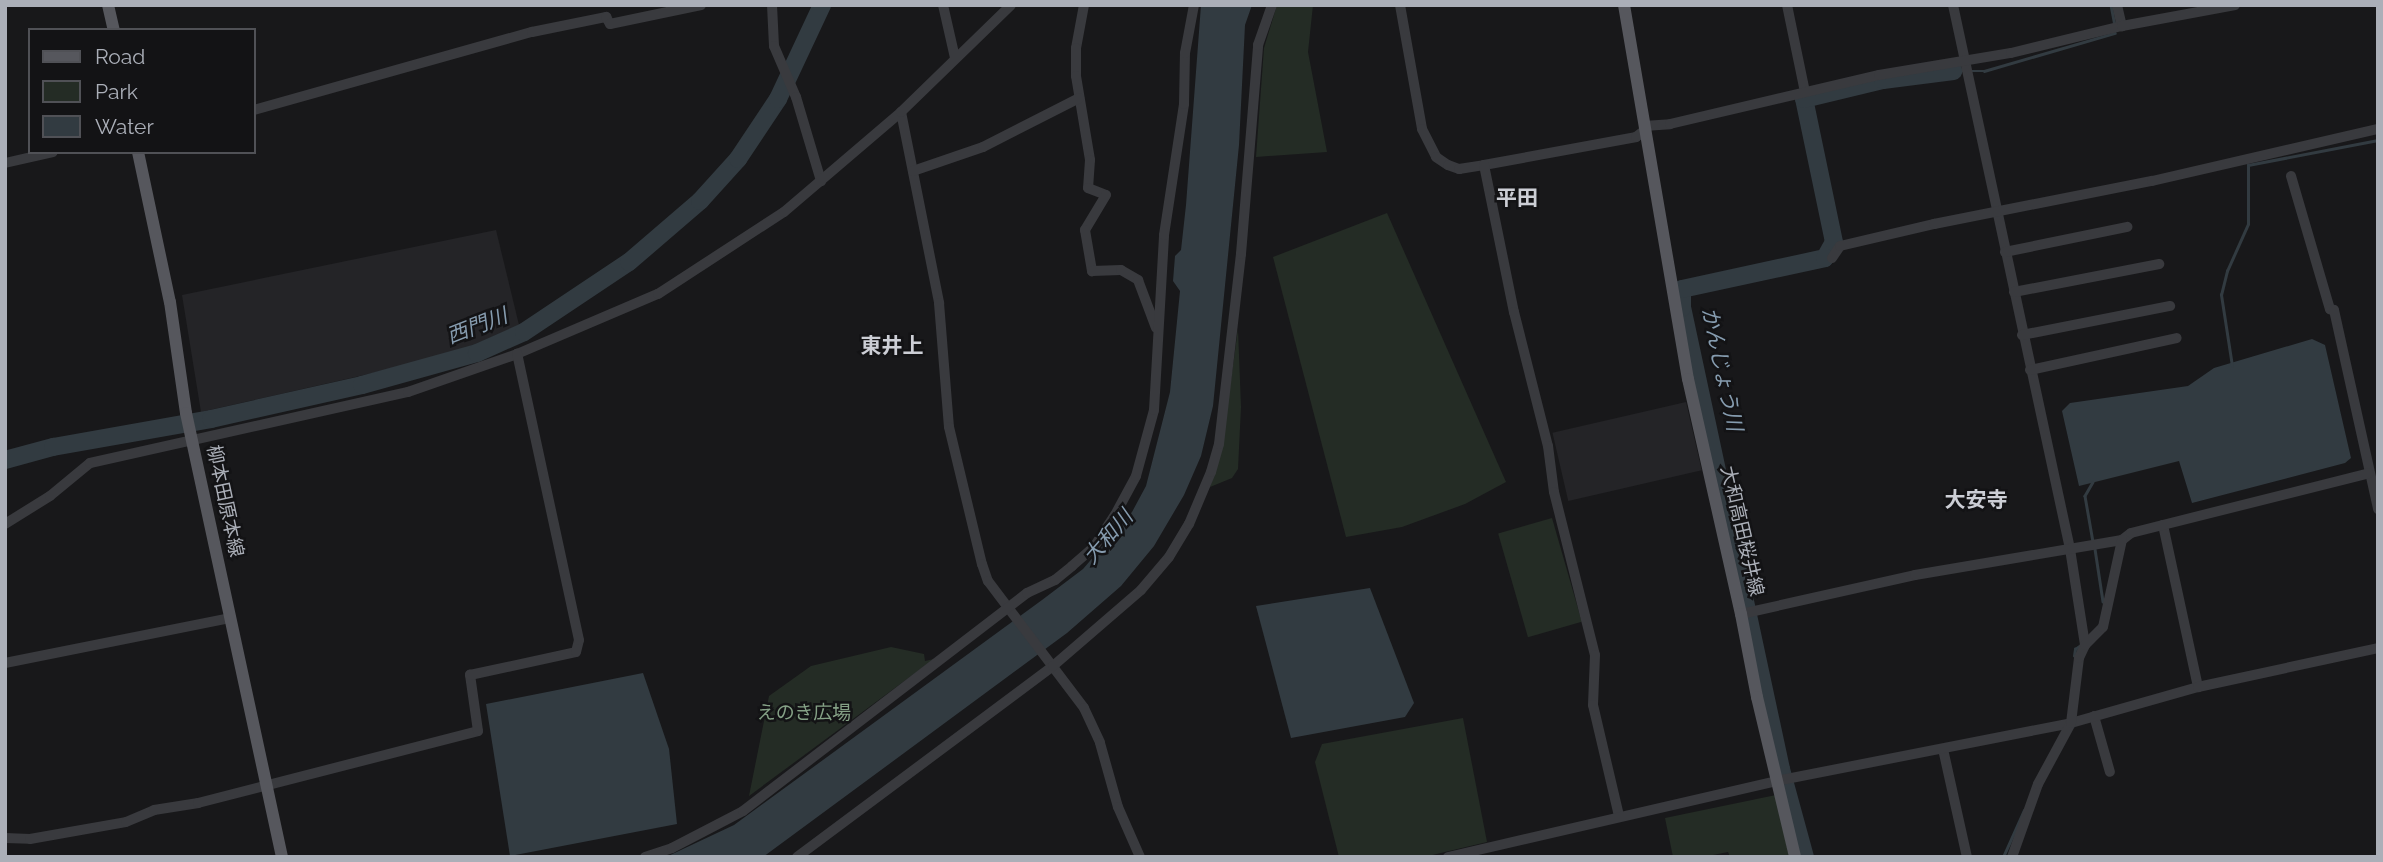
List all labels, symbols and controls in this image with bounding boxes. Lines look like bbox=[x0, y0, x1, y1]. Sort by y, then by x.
legend bbox=[28, 28, 256, 154]
text: Road bbox=[95, 44, 145, 69]
text: Park bbox=[95, 79, 138, 104]
text: Water bbox=[95, 114, 154, 139]
district label: 平田 bbox=[1496, 185, 1538, 211]
water label: 西門川 bbox=[443, 303, 511, 349]
water label: かんじょう川 bbox=[1697, 305, 1747, 433]
district label: 東井上 bbox=[861, 333, 923, 359]
street label: 柳本田原本線 bbox=[202, 443, 248, 559]
street label: 大和高田桜井線 bbox=[1716, 464, 1768, 598]
district label: 大安寺 bbox=[1945, 487, 2007, 513]
water label: 大和川 bbox=[1078, 505, 1138, 569]
park label: えのき広場 bbox=[757, 702, 851, 724]

